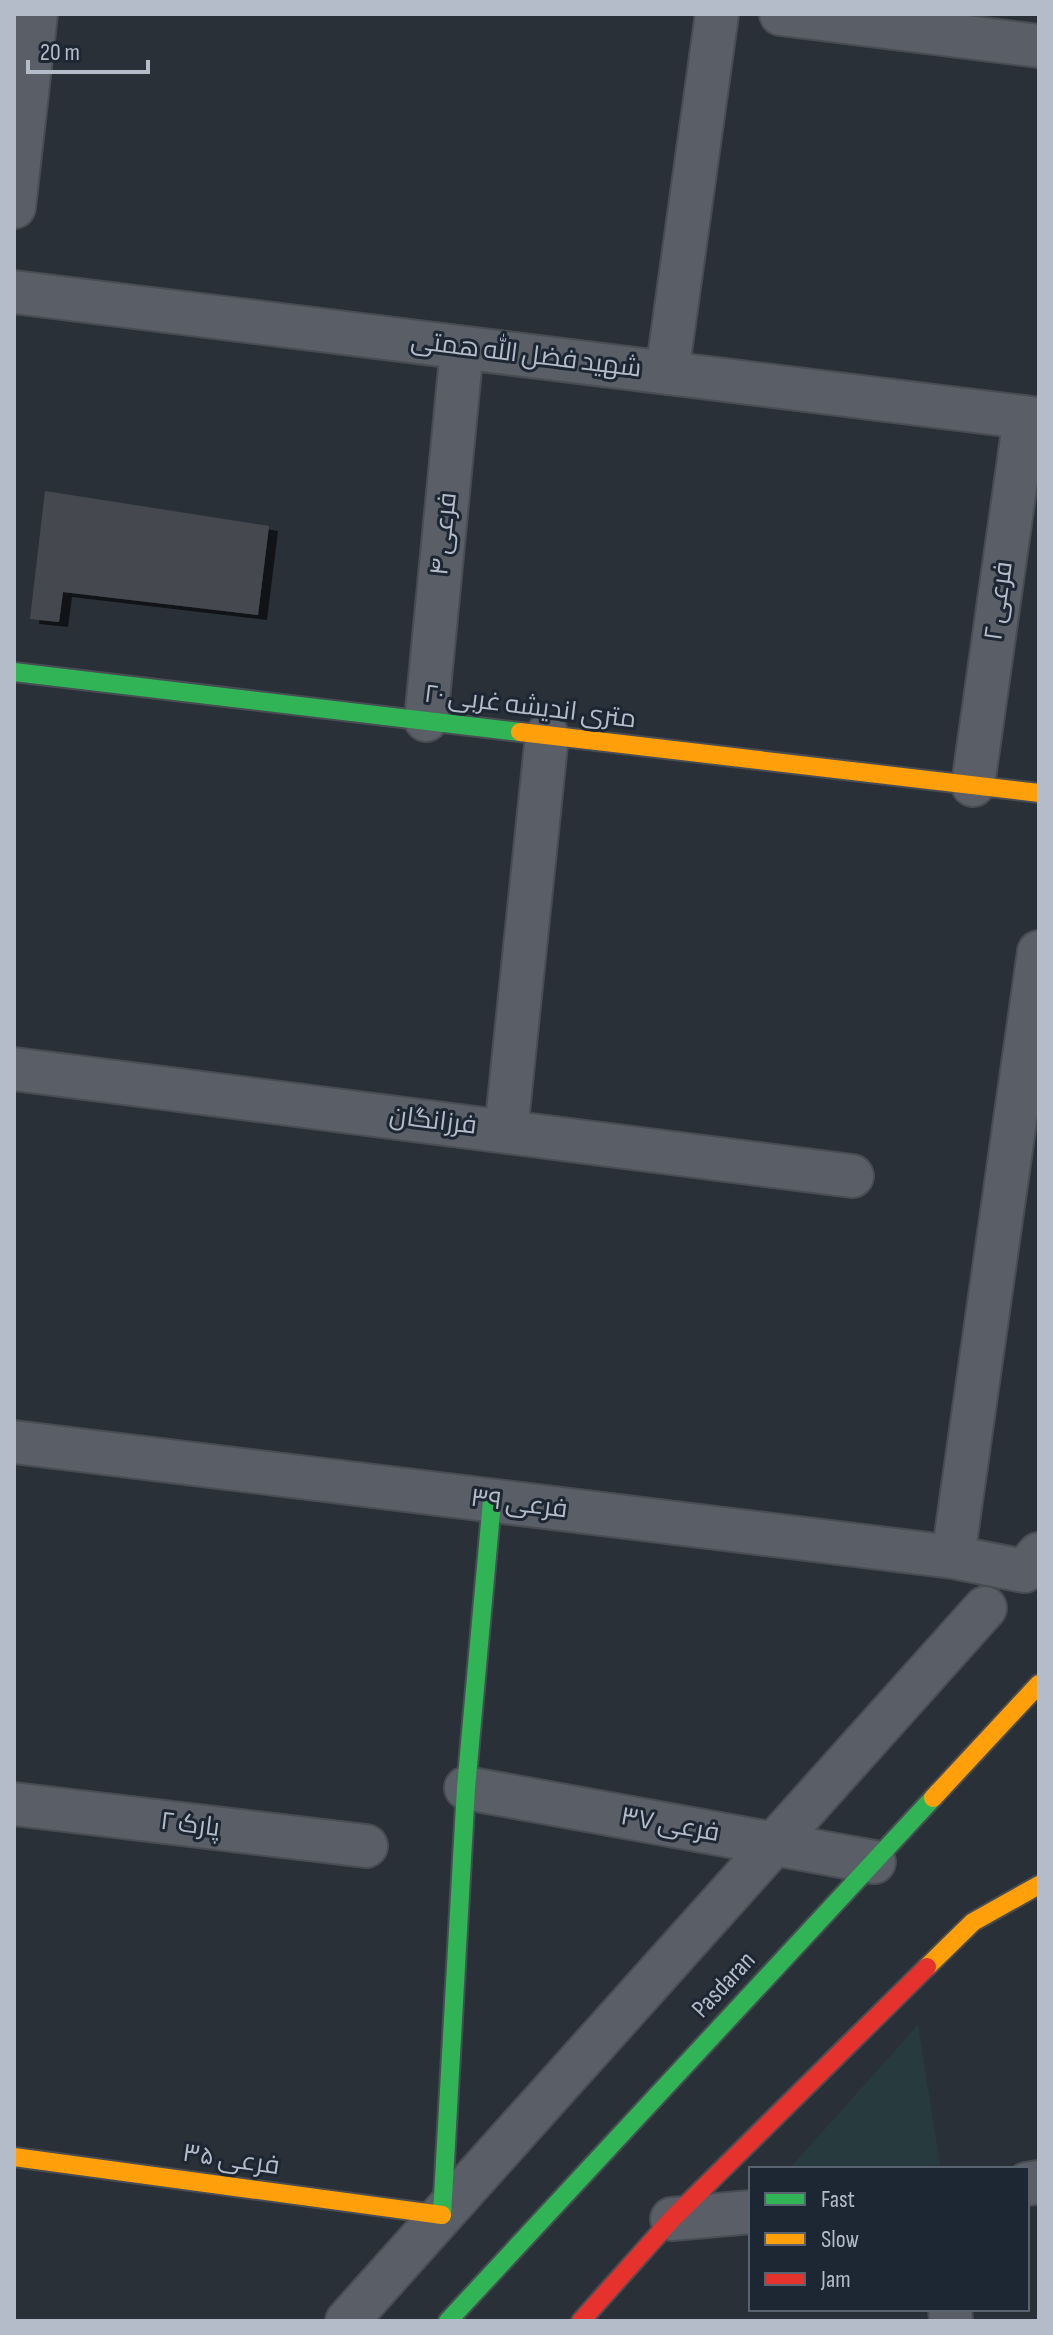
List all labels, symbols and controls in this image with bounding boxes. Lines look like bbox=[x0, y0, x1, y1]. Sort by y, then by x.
scale bar bbox=[28, 24, 148, 74]
text: 20 m bbox=[40, 38, 80, 67]
street label: شهید فضل الله همتی bbox=[409, 322, 643, 385]
street label: فرعی ۴ bbox=[424, 491, 464, 577]
street label: فرعی ۲ bbox=[978, 559, 1020, 643]
street label: ۲۰ متری اندیشه غربی bbox=[422, 679, 638, 735]
street label: فرزانگان bbox=[388, 1100, 478, 1142]
street label: فرعی ۳۹ bbox=[469, 1483, 569, 1525]
street label: فرعی ۳۷ bbox=[618, 1801, 722, 1849]
street label: پارک ۲ bbox=[158, 1806, 222, 1844]
street label: Pasdaran bbox=[686, 1946, 762, 2024]
street label: فرعی ۳۵ bbox=[180, 2138, 282, 2182]
legend bbox=[749, 2167, 1029, 2311]
text: Fast bbox=[821, 2185, 855, 2214]
text: Slow bbox=[821, 2225, 859, 2254]
text: Jam bbox=[820, 2265, 851, 2294]

